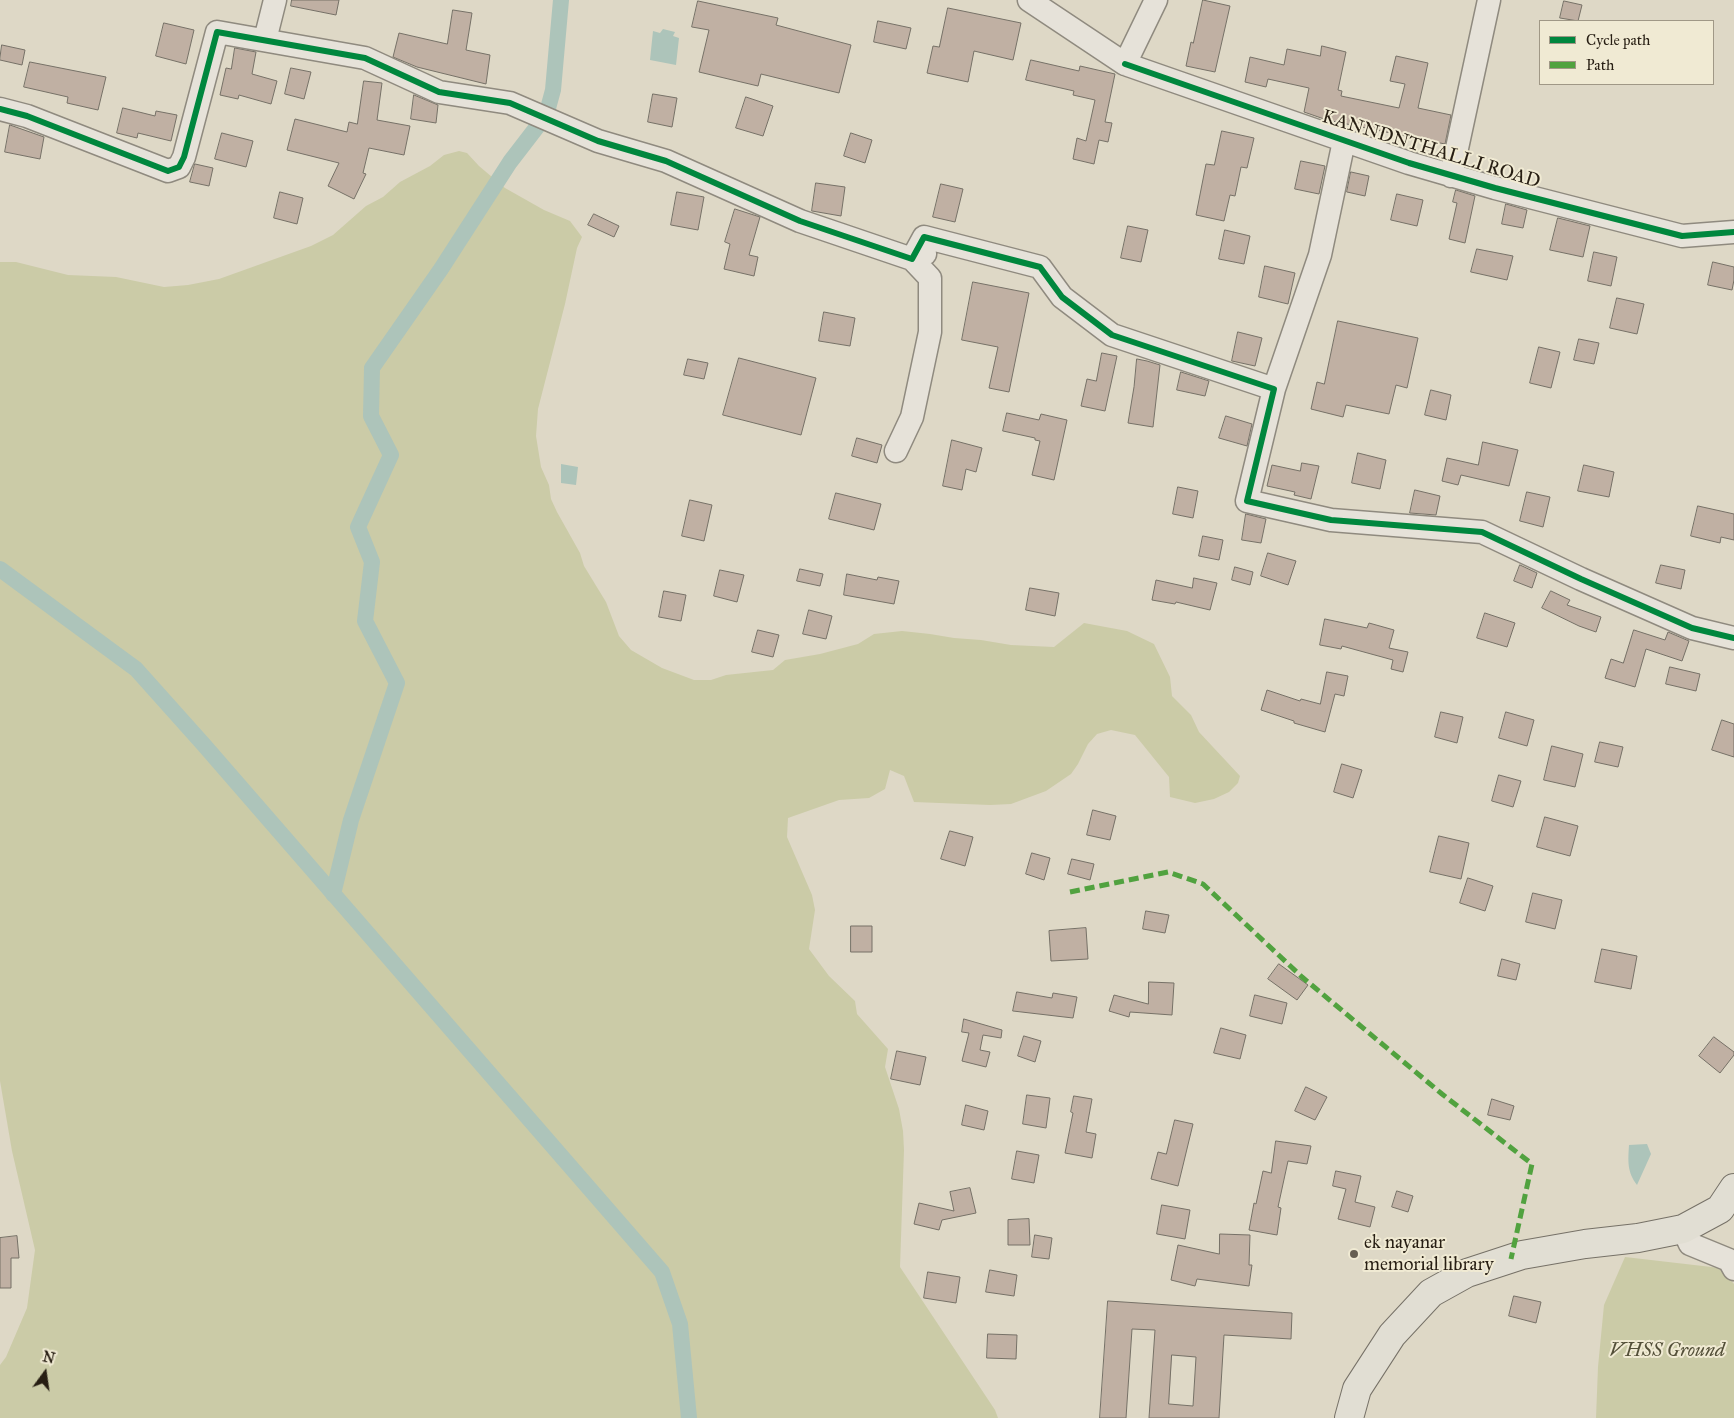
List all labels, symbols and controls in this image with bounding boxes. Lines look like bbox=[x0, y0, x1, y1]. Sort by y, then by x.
legend bbox=[1539, 20, 1714, 85]
text: Cycle path bbox=[1586, 31, 1650, 49]
text: Path bbox=[1586, 56, 1614, 74]
street label: KANNDNTHALLI ROAD bbox=[1319, 106, 1543, 194]
place label: ek nayanar memorial library bbox=[1364, 1232, 1494, 1276]
marker: ek nayanar memorial library bbox=[1348, 1248, 1360, 1260]
park label: VHSS Ground bbox=[1609, 1340, 1725, 1362]
north arrow bbox=[20, 1348, 70, 1398]
text: N bbox=[41, 1348, 57, 1368]

